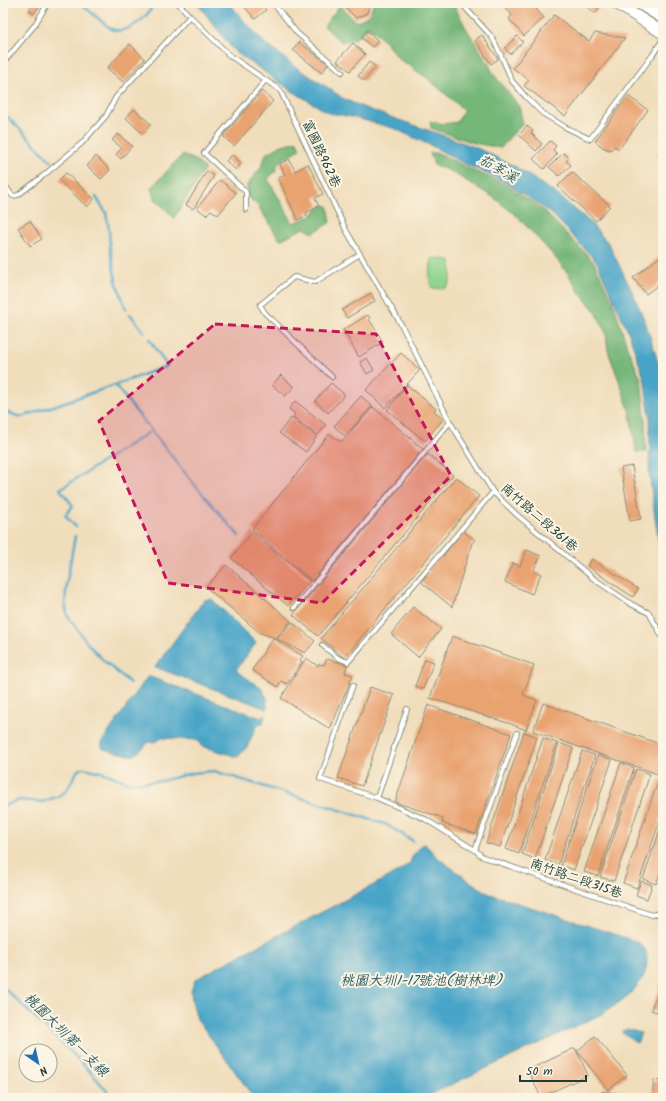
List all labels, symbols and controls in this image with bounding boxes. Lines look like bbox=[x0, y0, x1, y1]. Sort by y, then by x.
street label: 富國路962巷 bbox=[296, 116, 346, 192]
water label: 茄苳溪 bbox=[474, 149, 523, 190]
street label: 南竹路二段361巷 bbox=[496, 478, 582, 558]
street label: 南竹路二段315巷 bbox=[527, 853, 625, 905]
water label: 桃園大圳1-17號池(樹林埤) bbox=[340, 970, 504, 992]
water label: 桃園大圳第一支線 bbox=[19, 988, 114, 1083]
north arrow bbox=[18, 1043, 58, 1083]
scale bar bbox=[520, 1057, 586, 1083]
text: N bbox=[35, 1061, 51, 1080]
text: 50 m bbox=[526, 1062, 553, 1081]

